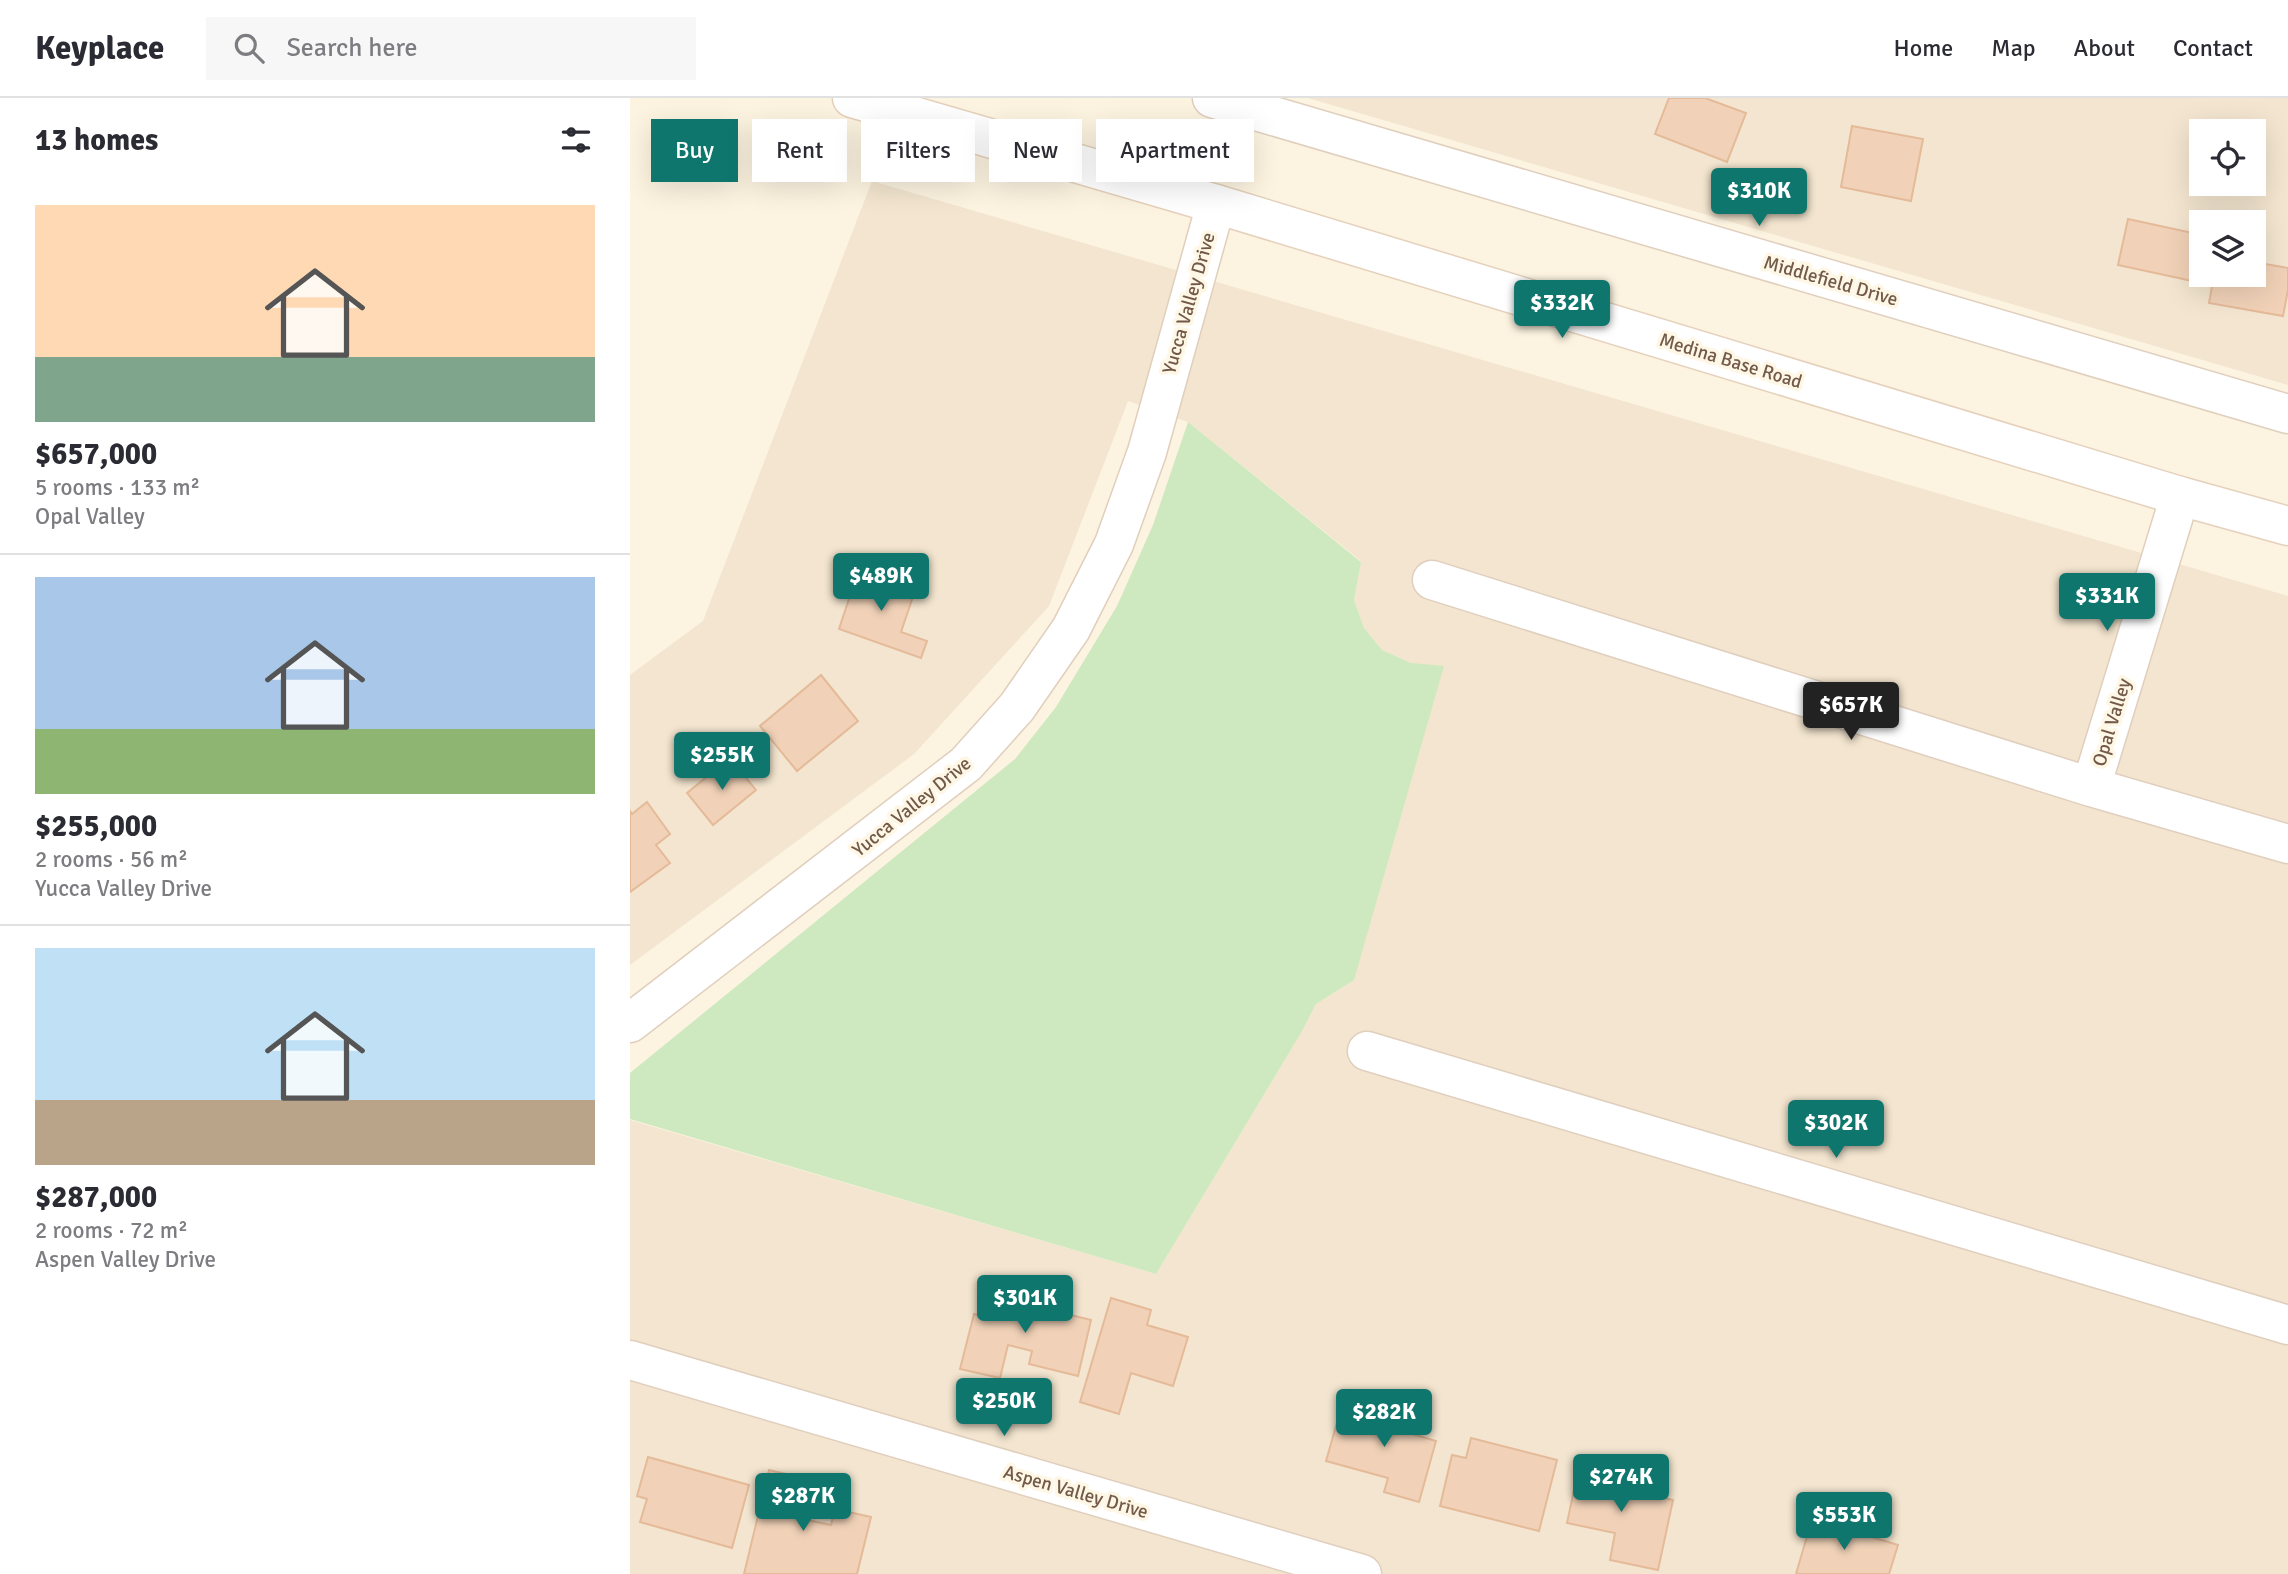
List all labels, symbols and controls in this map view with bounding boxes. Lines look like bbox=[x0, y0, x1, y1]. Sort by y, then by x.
search box bbox=[206, 17, 696, 80]
text: Keyplace bbox=[35, 28, 164, 69]
icon: search bbox=[230, 29, 268, 67]
text: Search here bbox=[286, 32, 418, 64]
text: Home bbox=[1893, 33, 1953, 63]
text: Map bbox=[1991, 33, 2036, 63]
text: About bbox=[2074, 33, 2135, 63]
text: Contact bbox=[2173, 33, 2253, 63]
chip: Buy bbox=[651, 119, 738, 182]
chip: Rent bbox=[752, 119, 847, 182]
chip: Filters bbox=[861, 119, 975, 182]
chip: New bbox=[989, 119, 1082, 182]
chip: Apartment bbox=[1096, 119, 1254, 182]
map controls bbox=[2189, 119, 2266, 287]
button: locate bbox=[2189, 119, 2266, 196]
icon: filters bbox=[557, 121, 595, 159]
text: 13 homes bbox=[35, 122, 158, 159]
pin: $310K bbox=[1710, 169, 1808, 228]
text: $310K bbox=[1727, 176, 1791, 205]
button: layers bbox=[2189, 210, 2266, 287]
street label: Yucca Valley Drive bbox=[1157, 230, 1221, 377]
icon: home bbox=[252, 250, 378, 376]
street label: Middlefield Drive bbox=[1761, 250, 1901, 312]
pin: $332K bbox=[1513, 280, 1611, 340]
text: $332K bbox=[1530, 288, 1594, 317]
street label: Medina Base Road bbox=[1656, 328, 1805, 394]
text: $657,000 bbox=[35, 436, 157, 473]
text: 5 rooms · 133 m² bbox=[35, 473, 200, 502]
text: Opal Valley bbox=[35, 502, 145, 531]
pin: $489K bbox=[832, 554, 930, 613]
text: $489K bbox=[849, 561, 913, 590]
pin: $331K bbox=[2058, 574, 2156, 633]
text: $331K bbox=[2075, 581, 2139, 610]
icon: home bbox=[252, 622, 378, 748]
street label: Opal Valley bbox=[2087, 675, 2137, 769]
pin: $657K bbox=[1802, 682, 1900, 742]
text: $657K bbox=[1819, 690, 1883, 719]
pin: $255K bbox=[673, 732, 771, 792]
text: $255K bbox=[690, 740, 754, 769]
street label: Yucca Valley Drive bbox=[847, 751, 976, 862]
text: $255,000 bbox=[35, 808, 157, 845]
text: 2 rooms · 56 m² bbox=[35, 845, 188, 874]
text: Yucca Valley Drive bbox=[35, 874, 212, 903]
icon: home bbox=[252, 993, 378, 1119]
pin: $302K bbox=[1787, 1100, 1885, 1160]
text: $302K bbox=[1804, 1108, 1868, 1137]
text: $287,000 bbox=[35, 1179, 157, 1216]
text: 2 rooms · 72 m² bbox=[35, 1216, 188, 1245]
text: Aspen Valley Drive bbox=[35, 1245, 216, 1274]
pin: $301K bbox=[976, 1276, 1074, 1335]
text: $301K bbox=[993, 1283, 1057, 1312]
pin: $250K bbox=[955, 1378, 1053, 1438]
text: $250K bbox=[972, 1386, 1036, 1415]
pin: $282K bbox=[1335, 1390, 1433, 1449]
text: $282K bbox=[1352, 1397, 1416, 1426]
pin: $274K bbox=[1572, 1454, 1670, 1514]
street label: Aspen Valley Drive bbox=[1001, 1460, 1151, 1524]
text: $274K bbox=[1589, 1462, 1653, 1491]
pin: $287K bbox=[754, 1474, 852, 1533]
text: $287K bbox=[771, 1481, 835, 1510]
pin: $553K bbox=[1795, 1492, 1893, 1552]
text: $553K bbox=[1812, 1500, 1876, 1529]

